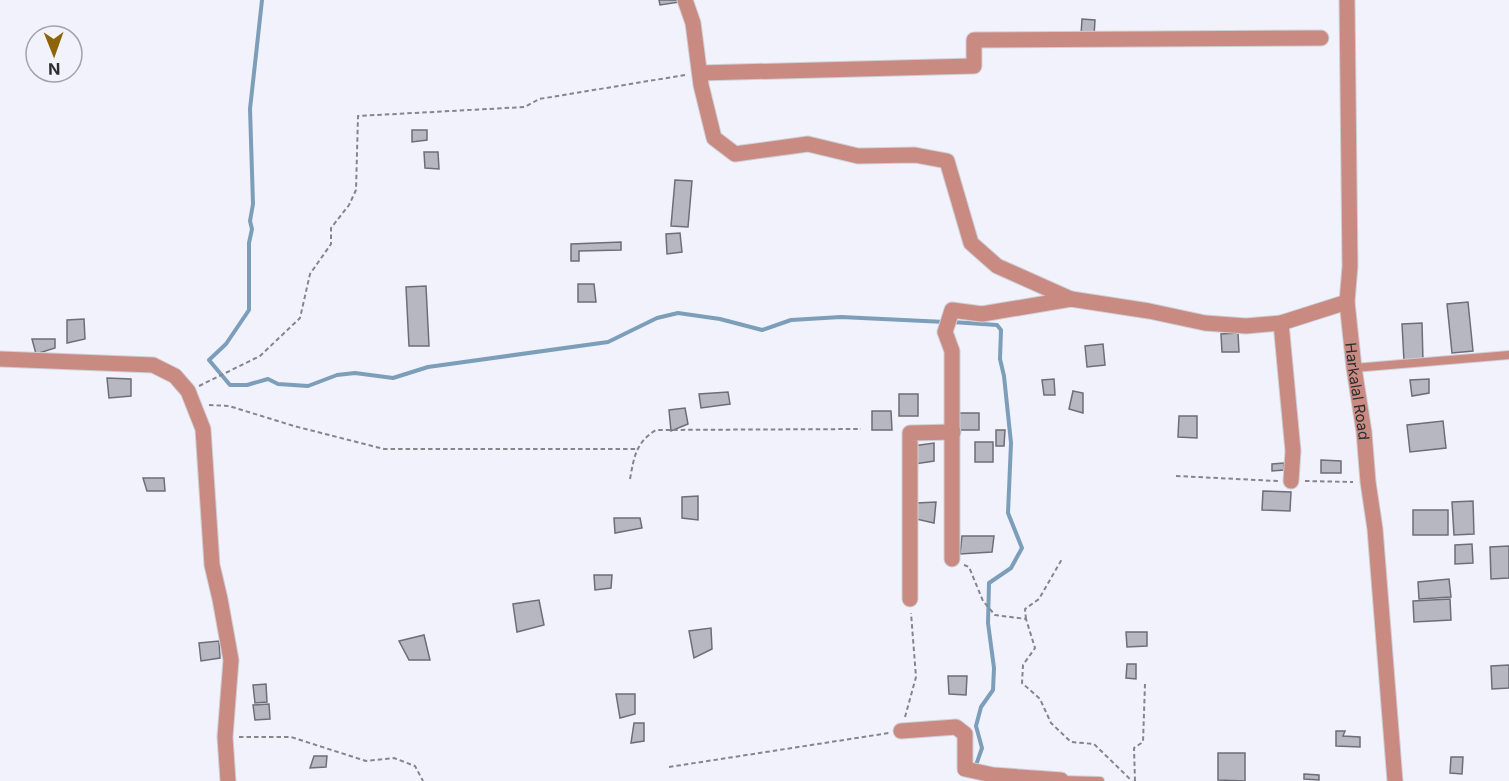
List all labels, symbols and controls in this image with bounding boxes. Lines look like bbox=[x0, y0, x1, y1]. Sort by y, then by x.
north arrow bbox=[24, 24, 84, 84]
text: N bbox=[48, 59, 61, 79]
street label: Harkalal Road bbox=[1342, 341, 1374, 441]

